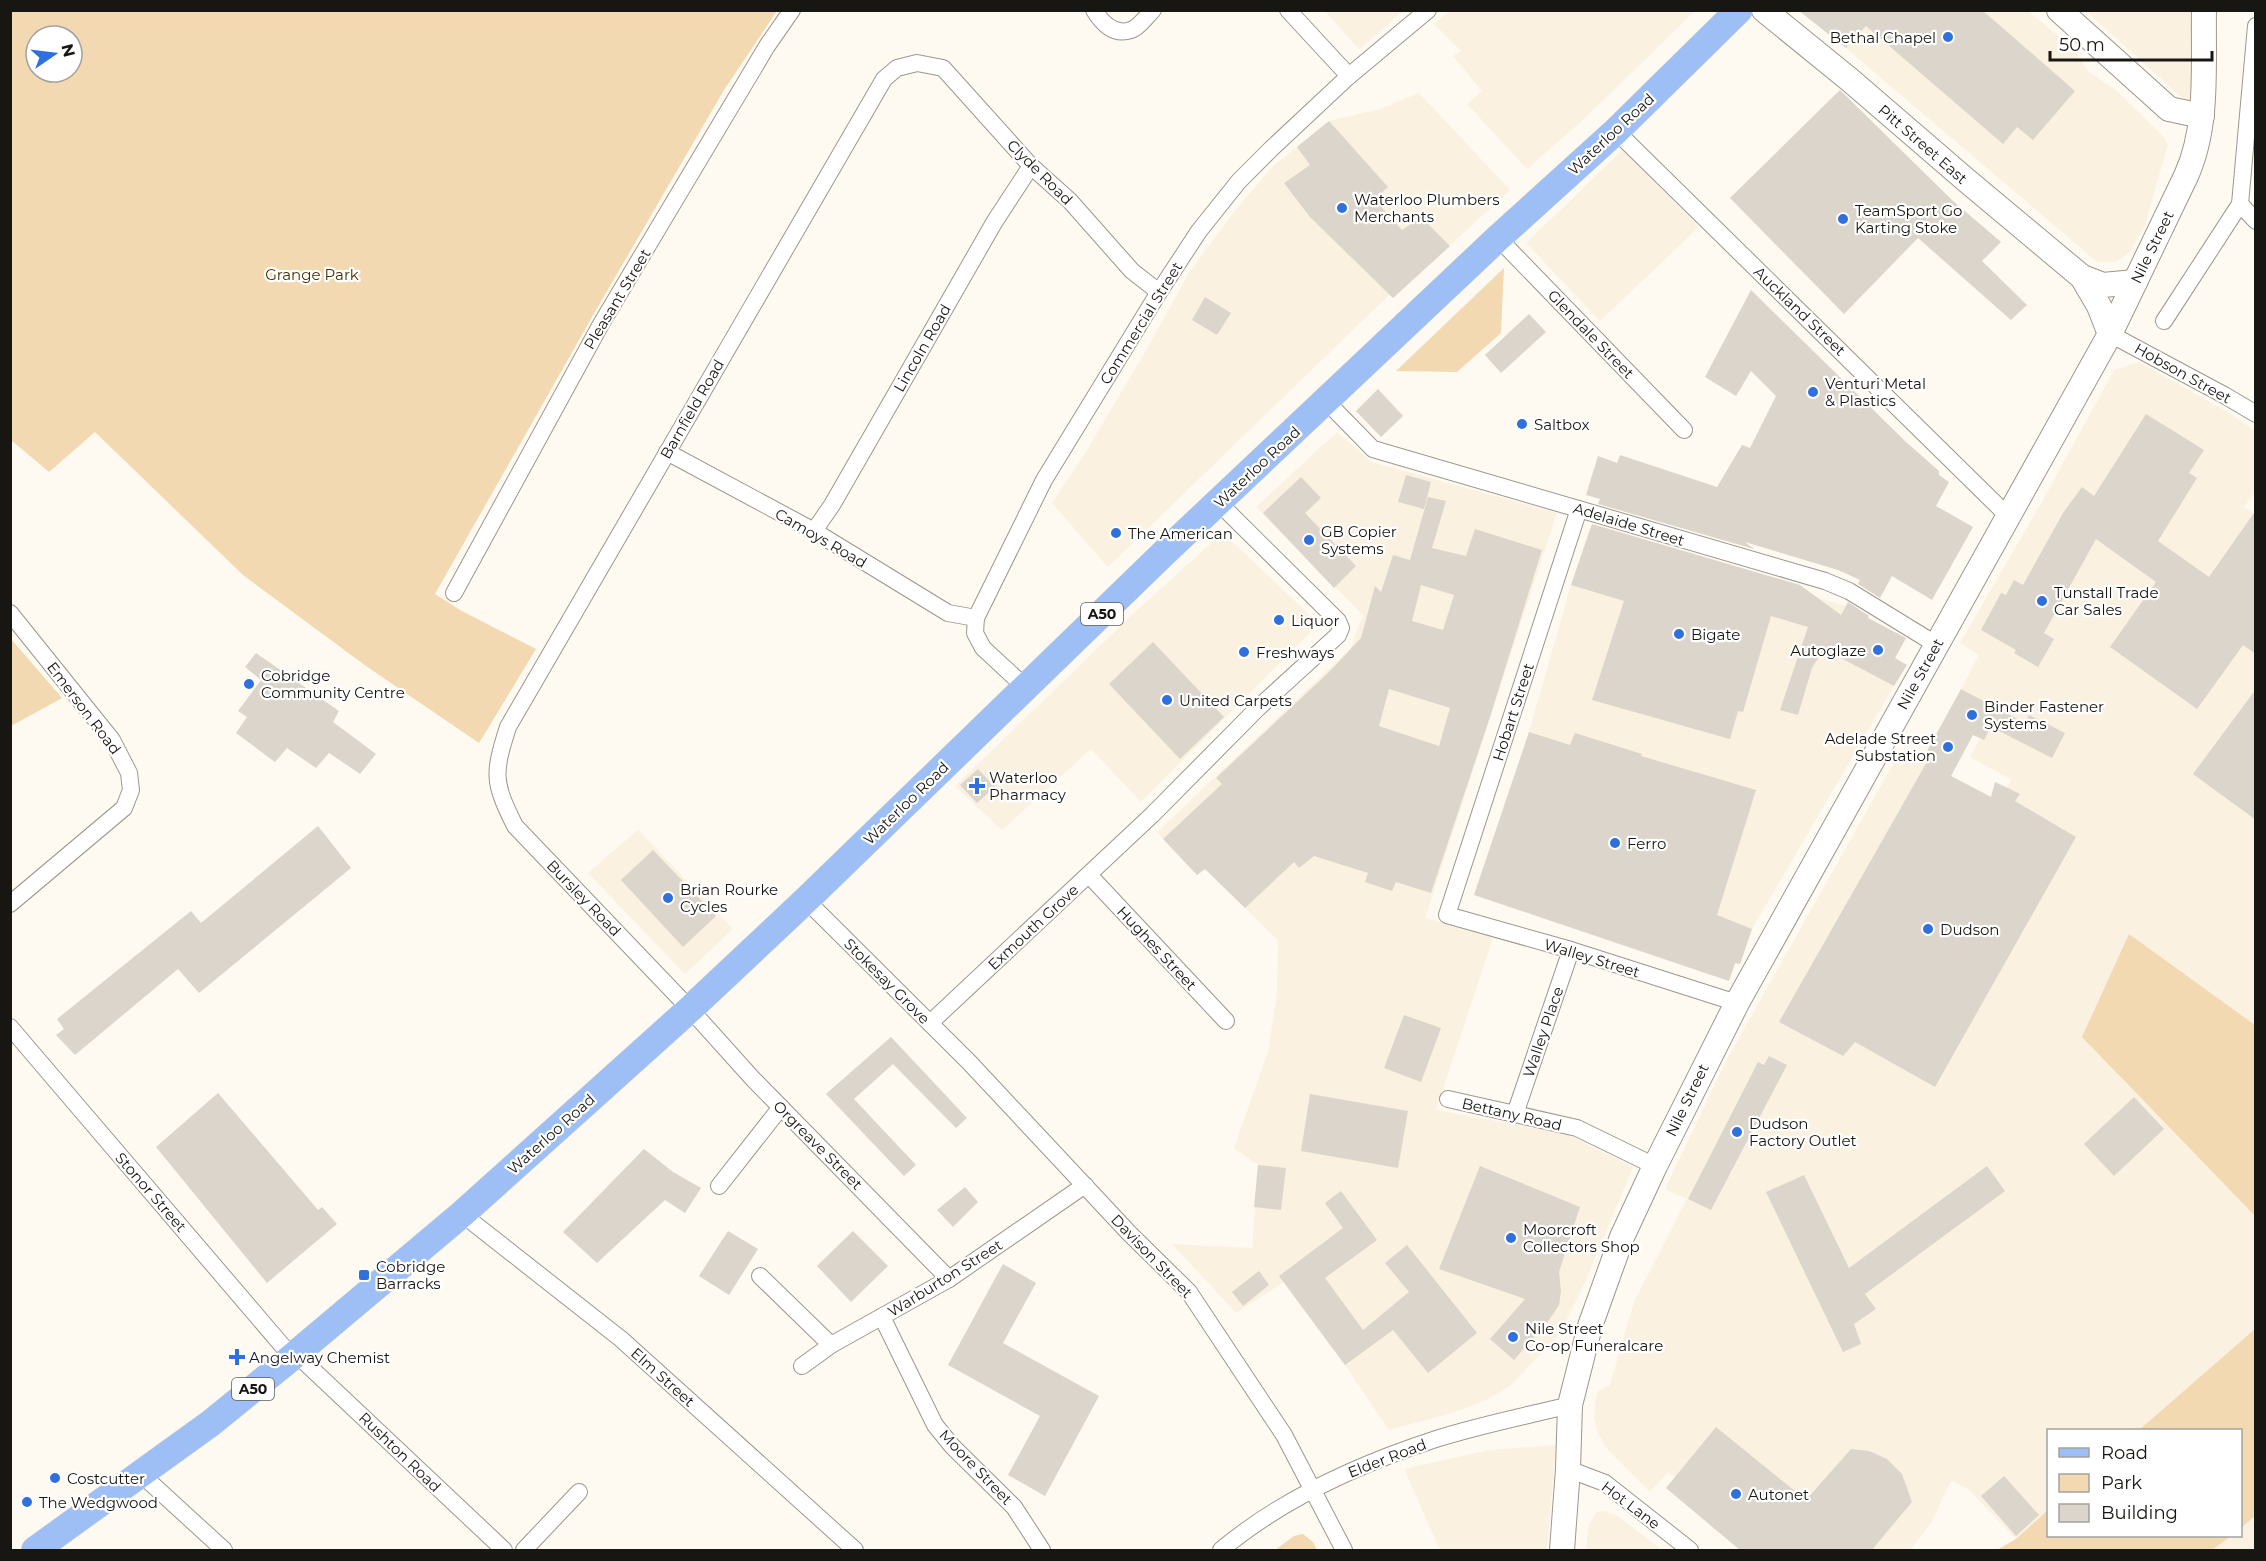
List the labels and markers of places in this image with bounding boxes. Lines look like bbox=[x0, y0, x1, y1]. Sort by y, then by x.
place label: Bethal Chapel bbox=[1830, 28, 1936, 47]
marker: Bethal Chapel bbox=[1941, 30, 1955, 44]
place label: Waterloo Plumbers Merchants bbox=[1354, 190, 1500, 226]
marker: Waterloo Plumbers Merchants bbox=[1335, 201, 1349, 215]
place label: TeamSport Go Karting Stoke bbox=[1855, 201, 1962, 237]
marker: TeamSport Go Karting Stoke bbox=[1836, 212, 1850, 226]
place label: Venturi Metal & Plastics bbox=[1825, 374, 1926, 410]
marker: Venturi Metal & Plastics bbox=[1806, 385, 1820, 399]
place label: Saltbox bbox=[1534, 415, 1589, 434]
marker: Saltbox bbox=[1515, 417, 1529, 431]
place label: GB Copier Systems bbox=[1321, 522, 1397, 558]
place label: The American bbox=[1128, 524, 1233, 543]
marker: The American bbox=[1109, 526, 1123, 540]
marker: GB Copier Systems bbox=[1302, 533, 1316, 547]
place label: Tunstall Trade Car Sales bbox=[2054, 583, 2158, 619]
marker: Tunstall Trade Car Sales bbox=[2035, 594, 2049, 608]
place label: Liquor bbox=[1291, 611, 1340, 630]
marker: Liquor bbox=[1272, 613, 1286, 627]
place label: Bigate bbox=[1691, 625, 1740, 644]
marker: Bigate bbox=[1672, 627, 1686, 641]
place label: Autoglaze bbox=[1790, 641, 1866, 660]
place label: Freshways bbox=[1256, 643, 1334, 662]
marker: Autoglaze bbox=[1871, 643, 1885, 657]
marker: Freshways bbox=[1237, 645, 1251, 659]
place label: Cobridge Community Centre bbox=[261, 666, 405, 702]
marker: Cobridge Community Centre bbox=[242, 677, 256, 691]
place label: United Carpets bbox=[1179, 691, 1292, 710]
marker: United Carpets bbox=[1160, 693, 1174, 707]
place label: Binder Fastener Systems bbox=[1984, 697, 2104, 733]
marker: Binder Fastener Systems bbox=[1965, 708, 1979, 722]
place label: Adelade Street Substation bbox=[1825, 729, 1936, 765]
marker: Adelade Street Substation bbox=[1941, 740, 1955, 754]
place label: Waterloo Pharmacy bbox=[989, 768, 1067, 804]
marker: Waterloo Pharmacy bbox=[970, 779, 984, 793]
place label: Ferro bbox=[1627, 834, 1666, 853]
marker: Ferro bbox=[1608, 836, 1622, 850]
place label: Brian Rourke Cycles bbox=[680, 880, 778, 916]
marker: Brian Rourke Cycles bbox=[661, 891, 675, 905]
place label: Dudson bbox=[1940, 920, 2000, 939]
marker: Dudson bbox=[1921, 922, 1935, 936]
place label: Dudson Factory Outlet bbox=[1749, 1114, 1857, 1150]
marker: Dudson Factory Outlet bbox=[1730, 1125, 1744, 1139]
place label: Moorcroft Collectors Shop bbox=[1523, 1220, 1640, 1256]
marker: Moorcroft Collectors Shop bbox=[1504, 1231, 1518, 1245]
place label: Cobridge Barracks bbox=[376, 1257, 445, 1293]
marker: Cobridge Barracks bbox=[357, 1268, 371, 1282]
place label: Nile Street Co-op Funeralcare bbox=[1525, 1319, 1663, 1355]
marker: Nile Street Co-op Funeralcare bbox=[1506, 1330, 1520, 1344]
place label: Angelway Chemist bbox=[249, 1348, 390, 1367]
marker: Angelway Chemist bbox=[230, 1350, 244, 1364]
place label: Costcutter bbox=[67, 1469, 145, 1488]
marker: Costcutter bbox=[48, 1471, 62, 1485]
place label: Autonet bbox=[1748, 1485, 1809, 1504]
marker: Autonet bbox=[1729, 1487, 1743, 1501]
place label: The Wedgwood bbox=[39, 1493, 158, 1512]
marker: The Wedgwood bbox=[20, 1495, 34, 1509]

